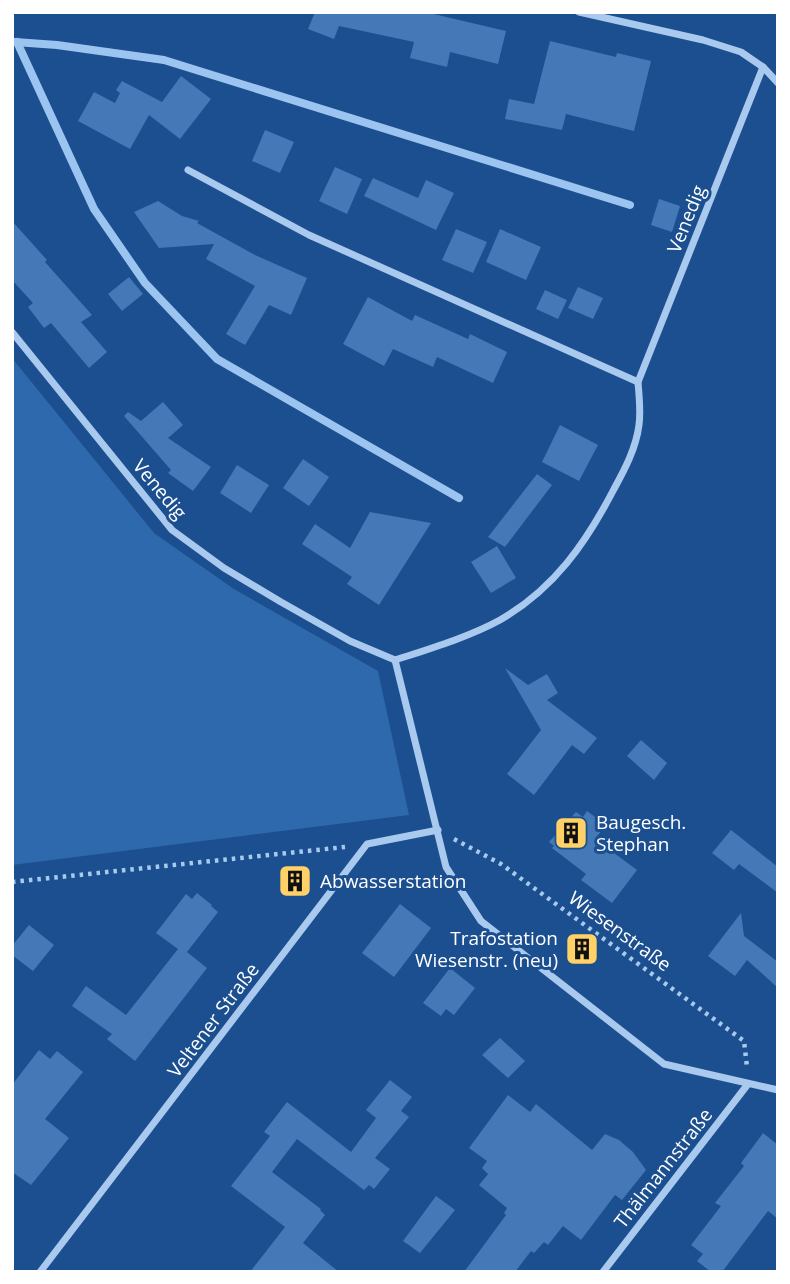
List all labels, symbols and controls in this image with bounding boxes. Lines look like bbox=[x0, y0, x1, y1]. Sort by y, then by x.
street label: Venedig bbox=[661, 181, 711, 257]
street label: Venedig bbox=[127, 453, 193, 525]
place label: Baugesch. Stephan bbox=[596, 809, 686, 857]
building icon: Baugesch. Stephan bbox=[552, 814, 590, 852]
building icon: Abwasserstation bbox=[276, 862, 314, 900]
place label: Abwasserstation bbox=[320, 868, 467, 894]
street label: Wiesenstraße bbox=[563, 885, 677, 977]
place label: Trafostation Wiesenstr. (neu) bbox=[415, 925, 558, 973]
building icon: Trafostation Wiesenstr. (neu) bbox=[563, 930, 601, 968]
street label: Veltener Straße bbox=[161, 957, 265, 1083]
street label: Thälmannstraße bbox=[608, 1103, 718, 1233]

